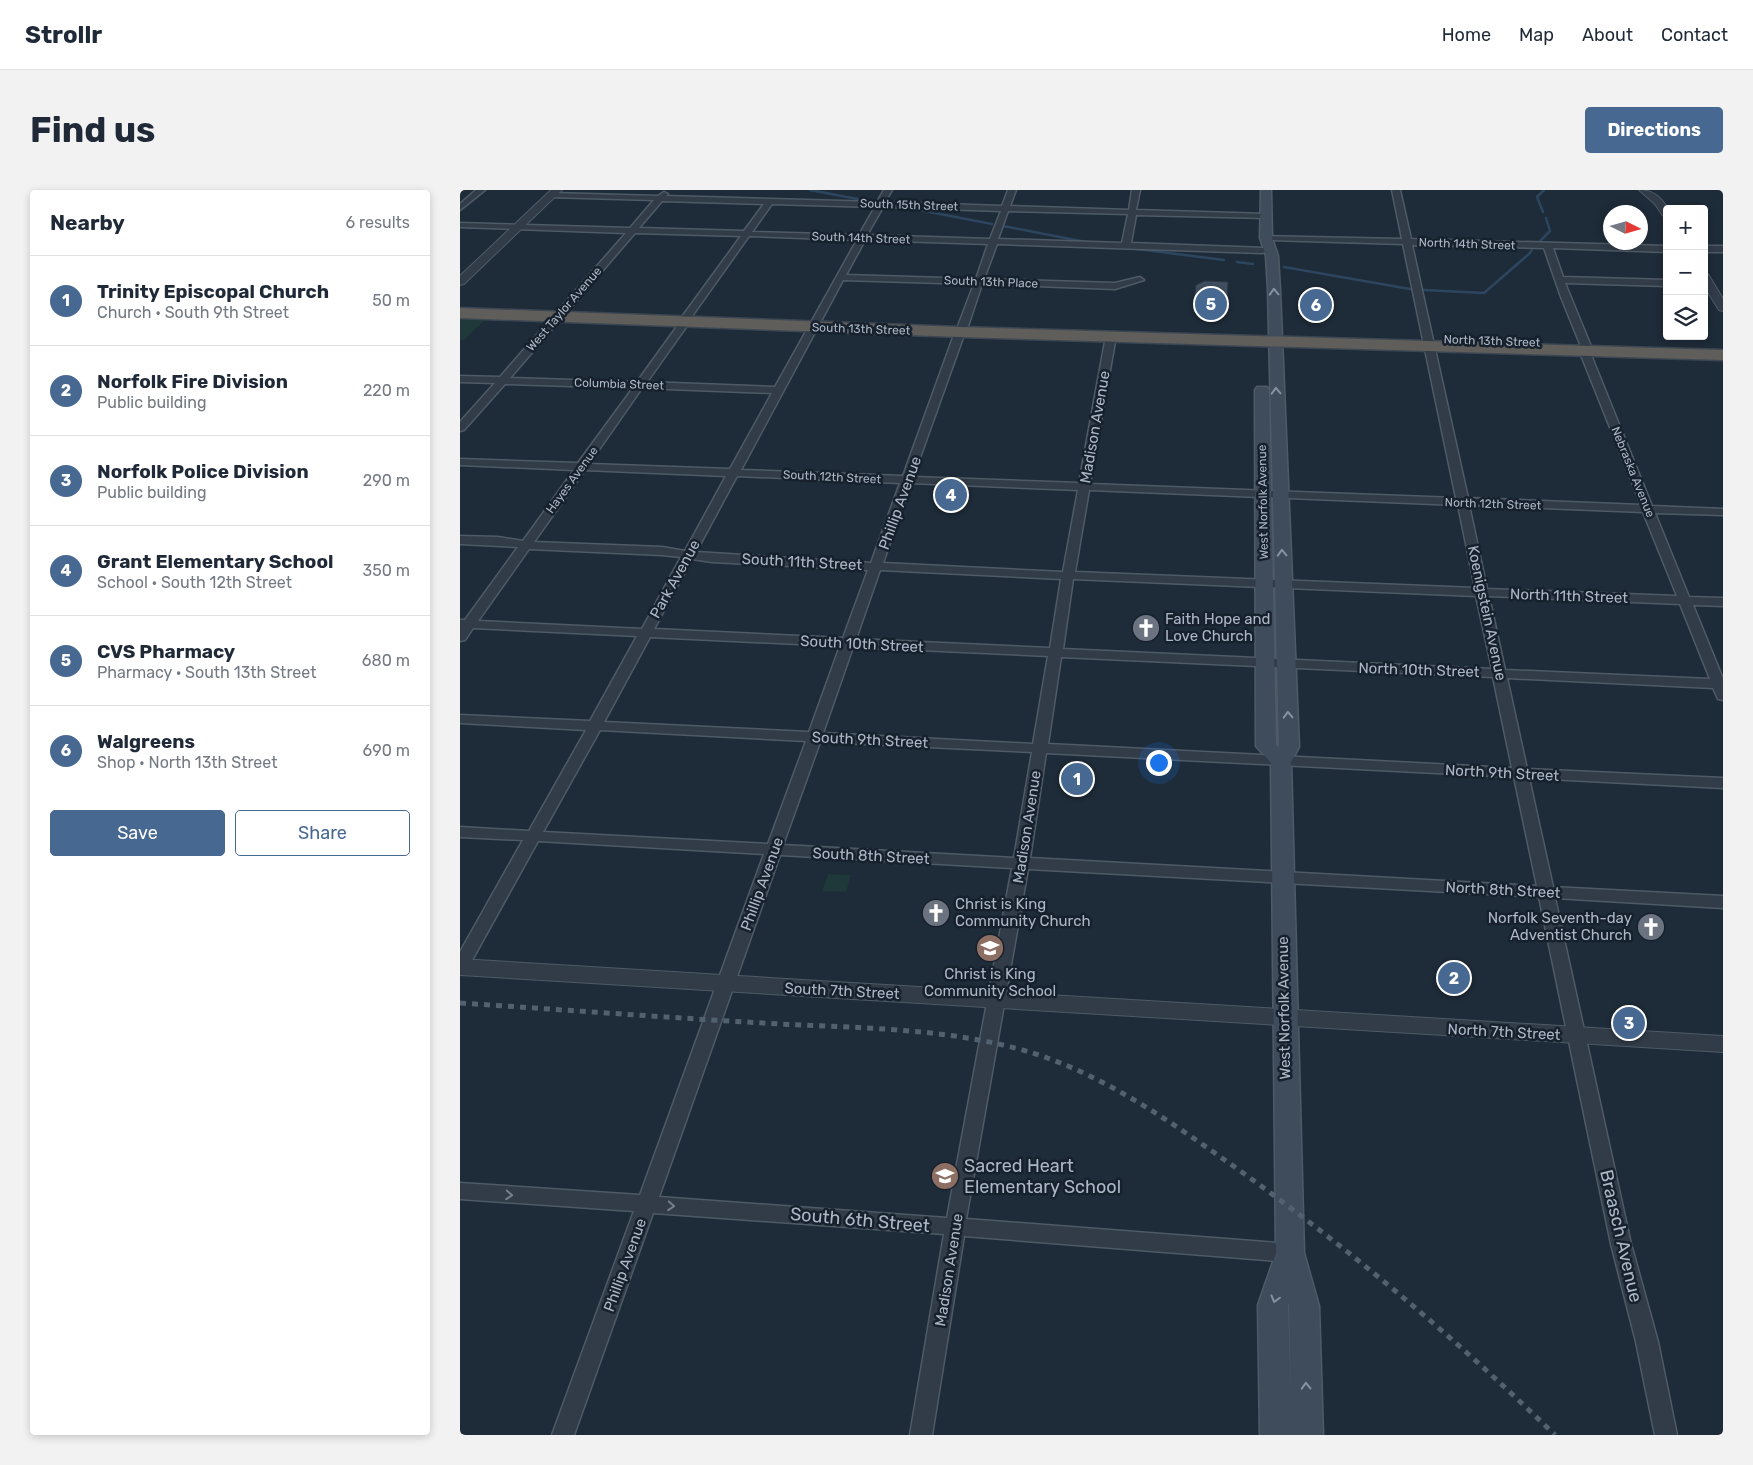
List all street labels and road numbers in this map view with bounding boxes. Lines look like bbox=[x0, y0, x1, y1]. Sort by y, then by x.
street label: South 15th Street bbox=[860, 196, 959, 214]
street label: South 14th Street bbox=[811, 229, 911, 247]
street label: North 14th Street bbox=[1418, 235, 1516, 253]
street label: West Taylor Avenue bbox=[524, 264, 605, 354]
street label: South 13th Place bbox=[944, 273, 1039, 291]
street label: South 13th Street bbox=[812, 320, 911, 338]
street label: North 13th Street bbox=[1443, 332, 1541, 350]
street label: Madison Avenue bbox=[1076, 369, 1114, 485]
street label: Columbia Street bbox=[574, 375, 665, 393]
street label: Nebraska Avenue bbox=[1608, 425, 1658, 520]
street label: Hayes Avenue bbox=[543, 444, 601, 516]
street label: West Norfolk Avenue bbox=[1255, 444, 1271, 559]
street label: Phillip Avenue bbox=[875, 454, 925, 552]
street label: South 12th Street bbox=[783, 467, 882, 487]
street label: North 12th Street bbox=[1445, 495, 1542, 513]
street label: Park Avenue bbox=[646, 537, 704, 621]
street label: Koenigstein Avenue bbox=[1464, 544, 1510, 682]
street label: South 11th Street bbox=[741, 550, 863, 574]
street label: North 11th Street bbox=[1510, 585, 1629, 607]
street label: South 10th Street bbox=[800, 632, 924, 656]
street label: North 10th Street bbox=[1358, 659, 1480, 681]
street label: South 9th Street bbox=[811, 728, 929, 752]
street label: North 9th Street bbox=[1444, 761, 1560, 785]
street label: Madison Avenue bbox=[1009, 769, 1045, 885]
street label: Phillip Avenue bbox=[737, 835, 787, 933]
street label: South 8th Street bbox=[812, 844, 930, 868]
street label: North 8th Street bbox=[1445, 878, 1561, 902]
street label: West Norfolk Avenue bbox=[1274, 936, 1294, 1080]
street label: South 7th Street bbox=[784, 979, 900, 1003]
street label: North 7th Street bbox=[1447, 1020, 1561, 1044]
street label: Braasch Avenue bbox=[1595, 1167, 1647, 1305]
street label: South 6th Street bbox=[789, 1203, 931, 1237]
street label: Madison Avenue bbox=[931, 1212, 967, 1328]
street label: Phillip Avenue bbox=[600, 1216, 650, 1314]

